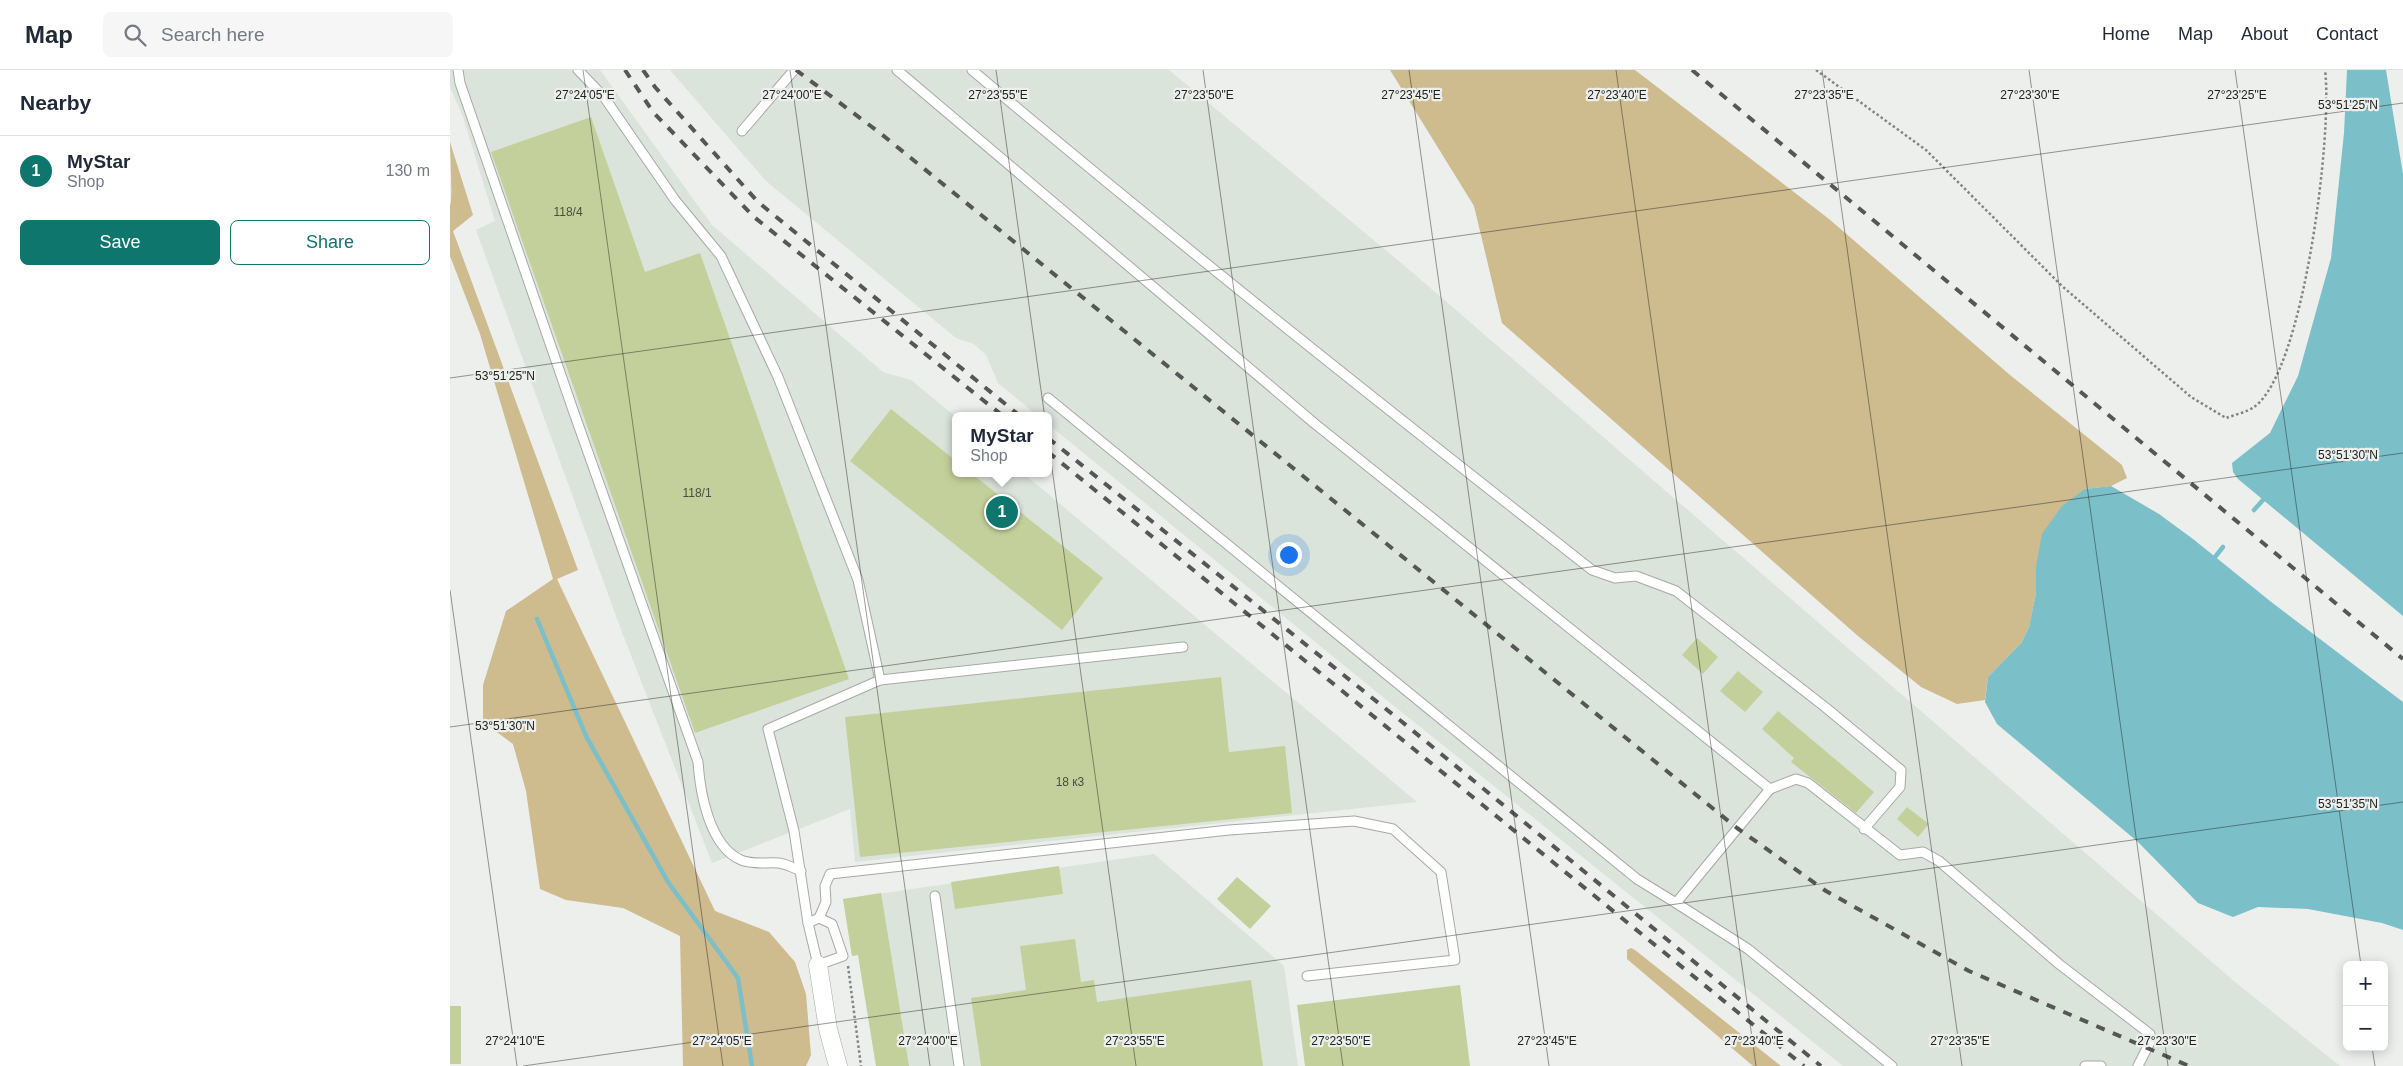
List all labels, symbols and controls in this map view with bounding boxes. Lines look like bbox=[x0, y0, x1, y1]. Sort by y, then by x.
search box bbox=[103, 12, 453, 57]
text: Map bbox=[25, 21, 73, 48]
icon: search bbox=[121, 21, 149, 49]
text: Search here bbox=[161, 24, 265, 45]
text: Home bbox=[2102, 24, 2150, 44]
text: Map bbox=[2178, 24, 2213, 44]
text: About bbox=[2241, 24, 2288, 44]
text: Contact bbox=[2316, 24, 2378, 44]
text: 27°24'05"E bbox=[555, 88, 615, 102]
text: 27°24'00"E bbox=[762, 88, 822, 102]
text: 27°23'55"E bbox=[968, 88, 1028, 102]
text: 27°23'50"E bbox=[1174, 88, 1234, 102]
text: 27°23'45"E bbox=[1381, 88, 1441, 102]
text: 27°23'40"E bbox=[1587, 88, 1647, 102]
text: 27°23'35"E bbox=[1794, 88, 1854, 102]
text: 27°23'30"E bbox=[2000, 88, 2060, 102]
text: 27°23'25"E bbox=[2207, 88, 2267, 102]
text: Nearby bbox=[20, 91, 91, 114]
text: 53°51'25"N bbox=[2318, 98, 2378, 112]
text: MyStar bbox=[67, 151, 130, 172]
text: 1 bbox=[32, 162, 40, 179]
text: 130 m bbox=[386, 162, 430, 179]
text: Shop bbox=[67, 173, 104, 190]
house number: 118/4 bbox=[553, 205, 583, 219]
button: Save bbox=[20, 220, 220, 265]
button: Share bbox=[230, 220, 430, 265]
text: 53°51'25"N bbox=[475, 369, 535, 383]
popup bbox=[952, 412, 1052, 477]
text: MyStar bbox=[970, 425, 1034, 446]
text: Shop bbox=[970, 447, 1008, 464]
text: 53°51'30"N bbox=[2318, 448, 2378, 462]
house number: 118/1 bbox=[682, 486, 712, 500]
pin: 1 bbox=[986, 493, 1018, 531]
your location bbox=[1276, 542, 1302, 568]
text: 53°51'30"N bbox=[475, 719, 535, 733]
house number: 18 к3 bbox=[1056, 775, 1085, 789]
text: 53°51'35"N bbox=[2318, 797, 2378, 811]
map controls bbox=[2343, 961, 2388, 1051]
button: + bbox=[2343, 961, 2388, 1006]
button: − bbox=[2343, 1006, 2388, 1051]
text: 27°24'10"E bbox=[485, 1034, 545, 1048]
text: 27°24'05"E bbox=[692, 1034, 752, 1048]
text: 27°24'00"E bbox=[898, 1034, 958, 1048]
text: 27°23'55"E bbox=[1105, 1034, 1165, 1048]
text: 27°23'50"E bbox=[1311, 1034, 1371, 1048]
text: 27°23'45"E bbox=[1517, 1034, 1577, 1048]
text: 27°23'40"E bbox=[1724, 1034, 1784, 1048]
text: 27°23'35"E bbox=[1930, 1034, 1990, 1048]
text: 27°23'30"E bbox=[2137, 1034, 2197, 1048]

